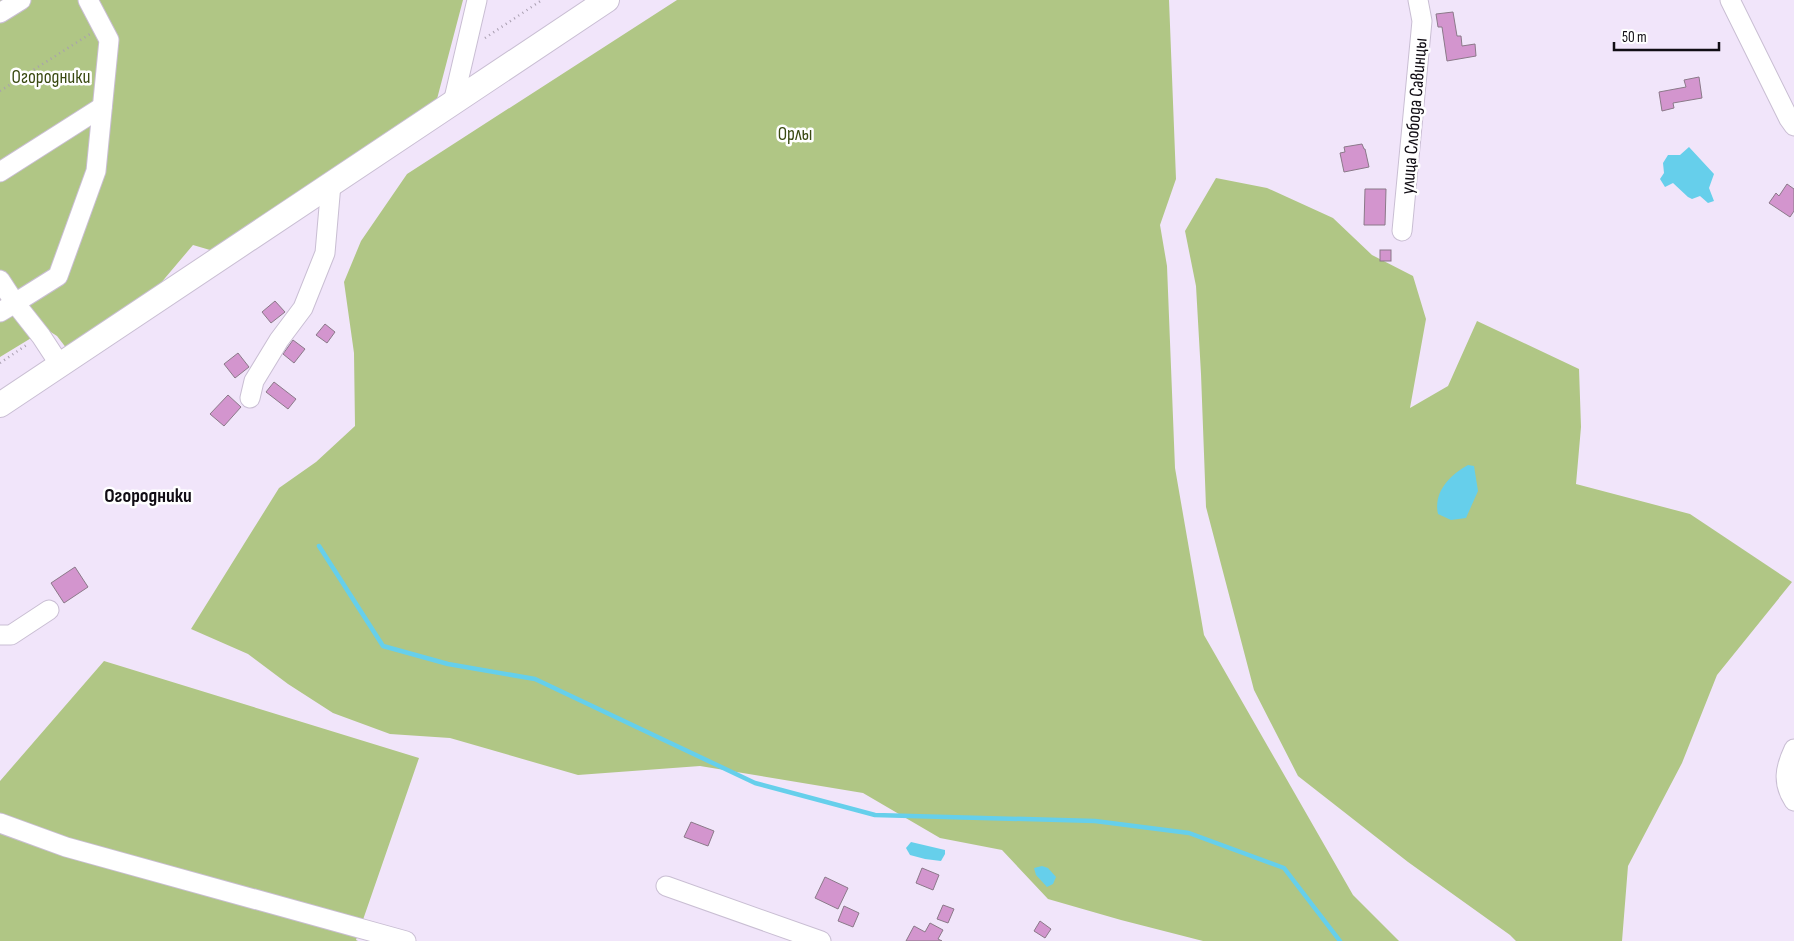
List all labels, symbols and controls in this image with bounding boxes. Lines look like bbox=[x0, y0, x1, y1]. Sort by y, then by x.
scale bar bbox=[1614, 20, 1719, 52]
text: 50 m bbox=[1622, 28, 1647, 47]
street label: улица Слобода Савинцы bbox=[1396, 37, 1433, 195]
park label: Огородники bbox=[12, 66, 90, 89]
park label: Орлы bbox=[778, 123, 812, 146]
district label: Огородники bbox=[104, 484, 192, 508]

